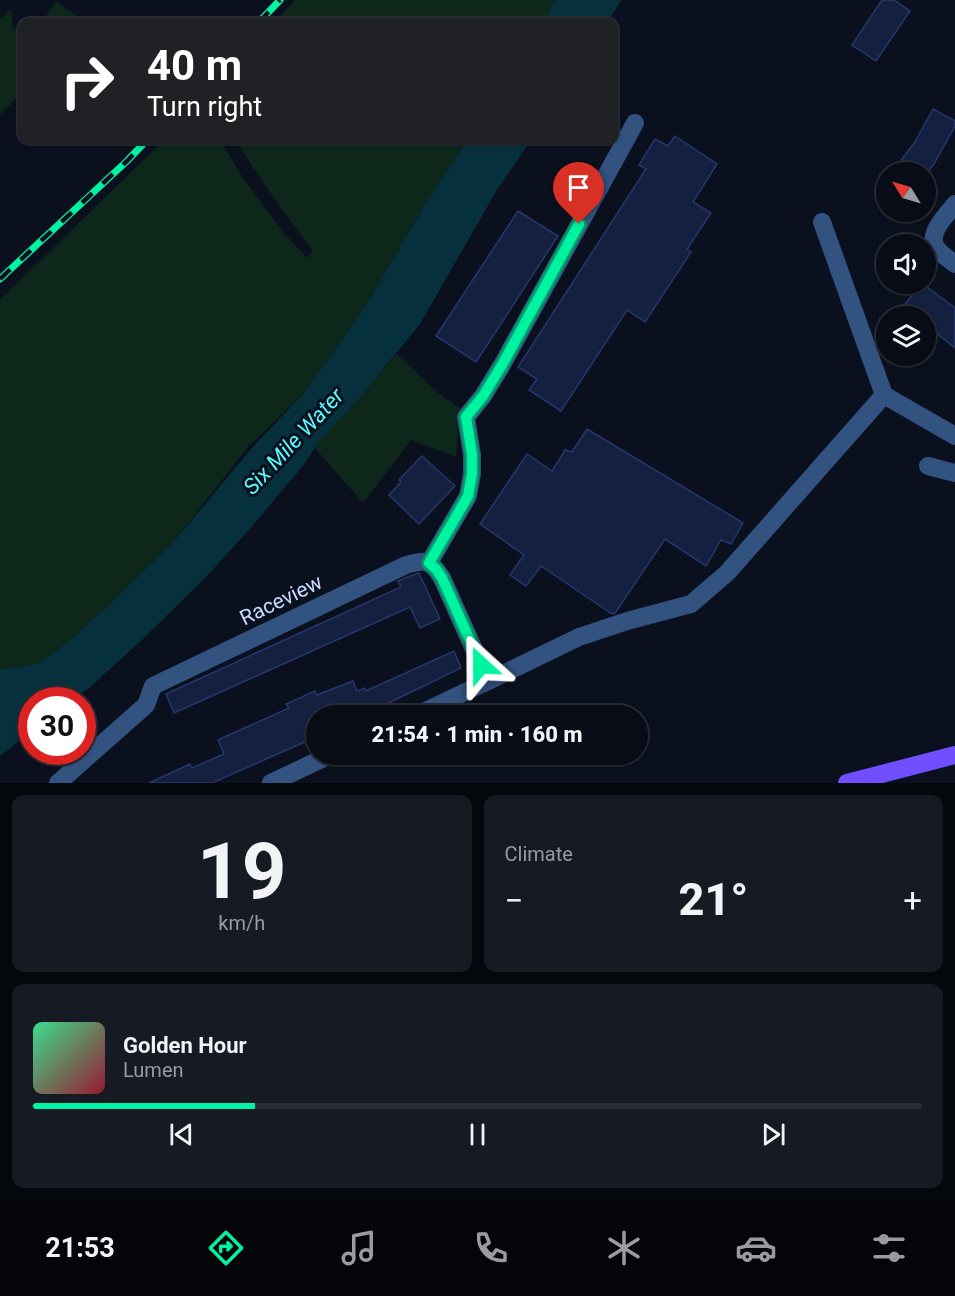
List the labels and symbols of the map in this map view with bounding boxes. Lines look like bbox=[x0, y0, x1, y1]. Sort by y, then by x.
pin bbox=[553, 162, 604, 224]
north arrow bbox=[876, 162, 936, 222]
water label: Six Mile Water bbox=[238, 383, 349, 499]
street label: Raceview bbox=[236, 570, 326, 630]
position arrow bbox=[449, 633, 513, 697]
speed limit sign: 30 bbox=[18, 687, 96, 765]

